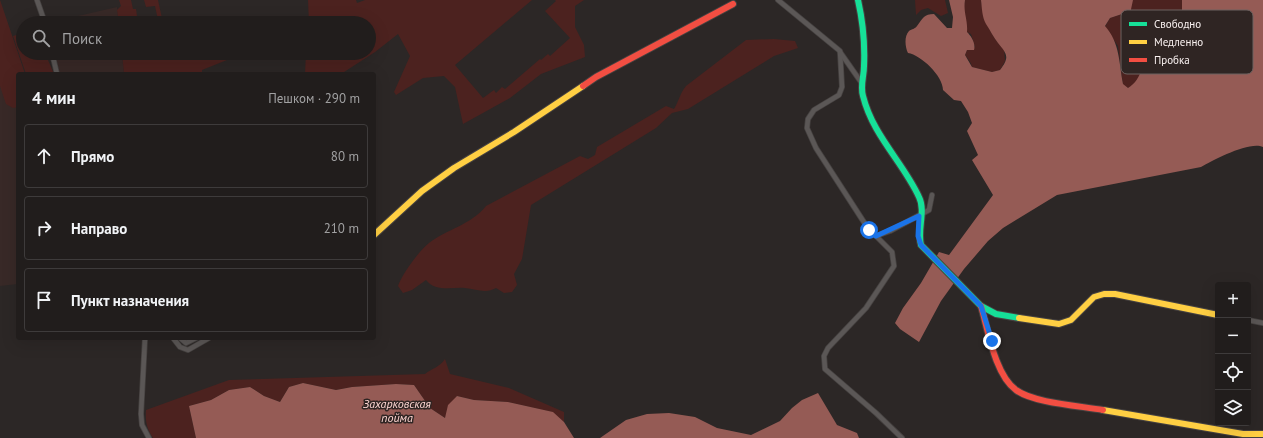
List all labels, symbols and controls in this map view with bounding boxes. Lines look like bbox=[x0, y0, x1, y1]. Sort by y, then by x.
legend bbox=[1121, 10, 1253, 74]
search box bbox=[16, 16, 376, 60]
text: Свободно bbox=[1154, 17, 1201, 31]
icon: search bbox=[30, 27, 52, 49]
text: Поиск bbox=[62, 29, 102, 48]
text: Медленно bbox=[1154, 35, 1203, 49]
text: Пробка bbox=[1154, 53, 1190, 67]
text: 4 мин bbox=[32, 87, 76, 109]
text: Пешком · 290 m bbox=[268, 90, 360, 107]
icon: ahead bbox=[33, 145, 55, 167]
text: Прямо bbox=[71, 147, 114, 166]
text: 80 m bbox=[331, 148, 359, 165]
icon: right bbox=[33, 217, 55, 239]
text: Направо bbox=[71, 219, 127, 238]
text: 210 m bbox=[324, 220, 359, 237]
route start bbox=[860, 221, 878, 239]
map controls bbox=[1215, 282, 1251, 426]
button: + bbox=[1215, 282, 1251, 318]
icon: arrive bbox=[33, 289, 55, 311]
text: Пункт назначения bbox=[71, 291, 189, 310]
button: − bbox=[1215, 318, 1251, 354]
route end bbox=[983, 332, 1001, 350]
button: locate bbox=[1215, 354, 1251, 390]
button: layers bbox=[1215, 390, 1251, 426]
water label: Захарковская пойма bbox=[363, 396, 431, 425]

